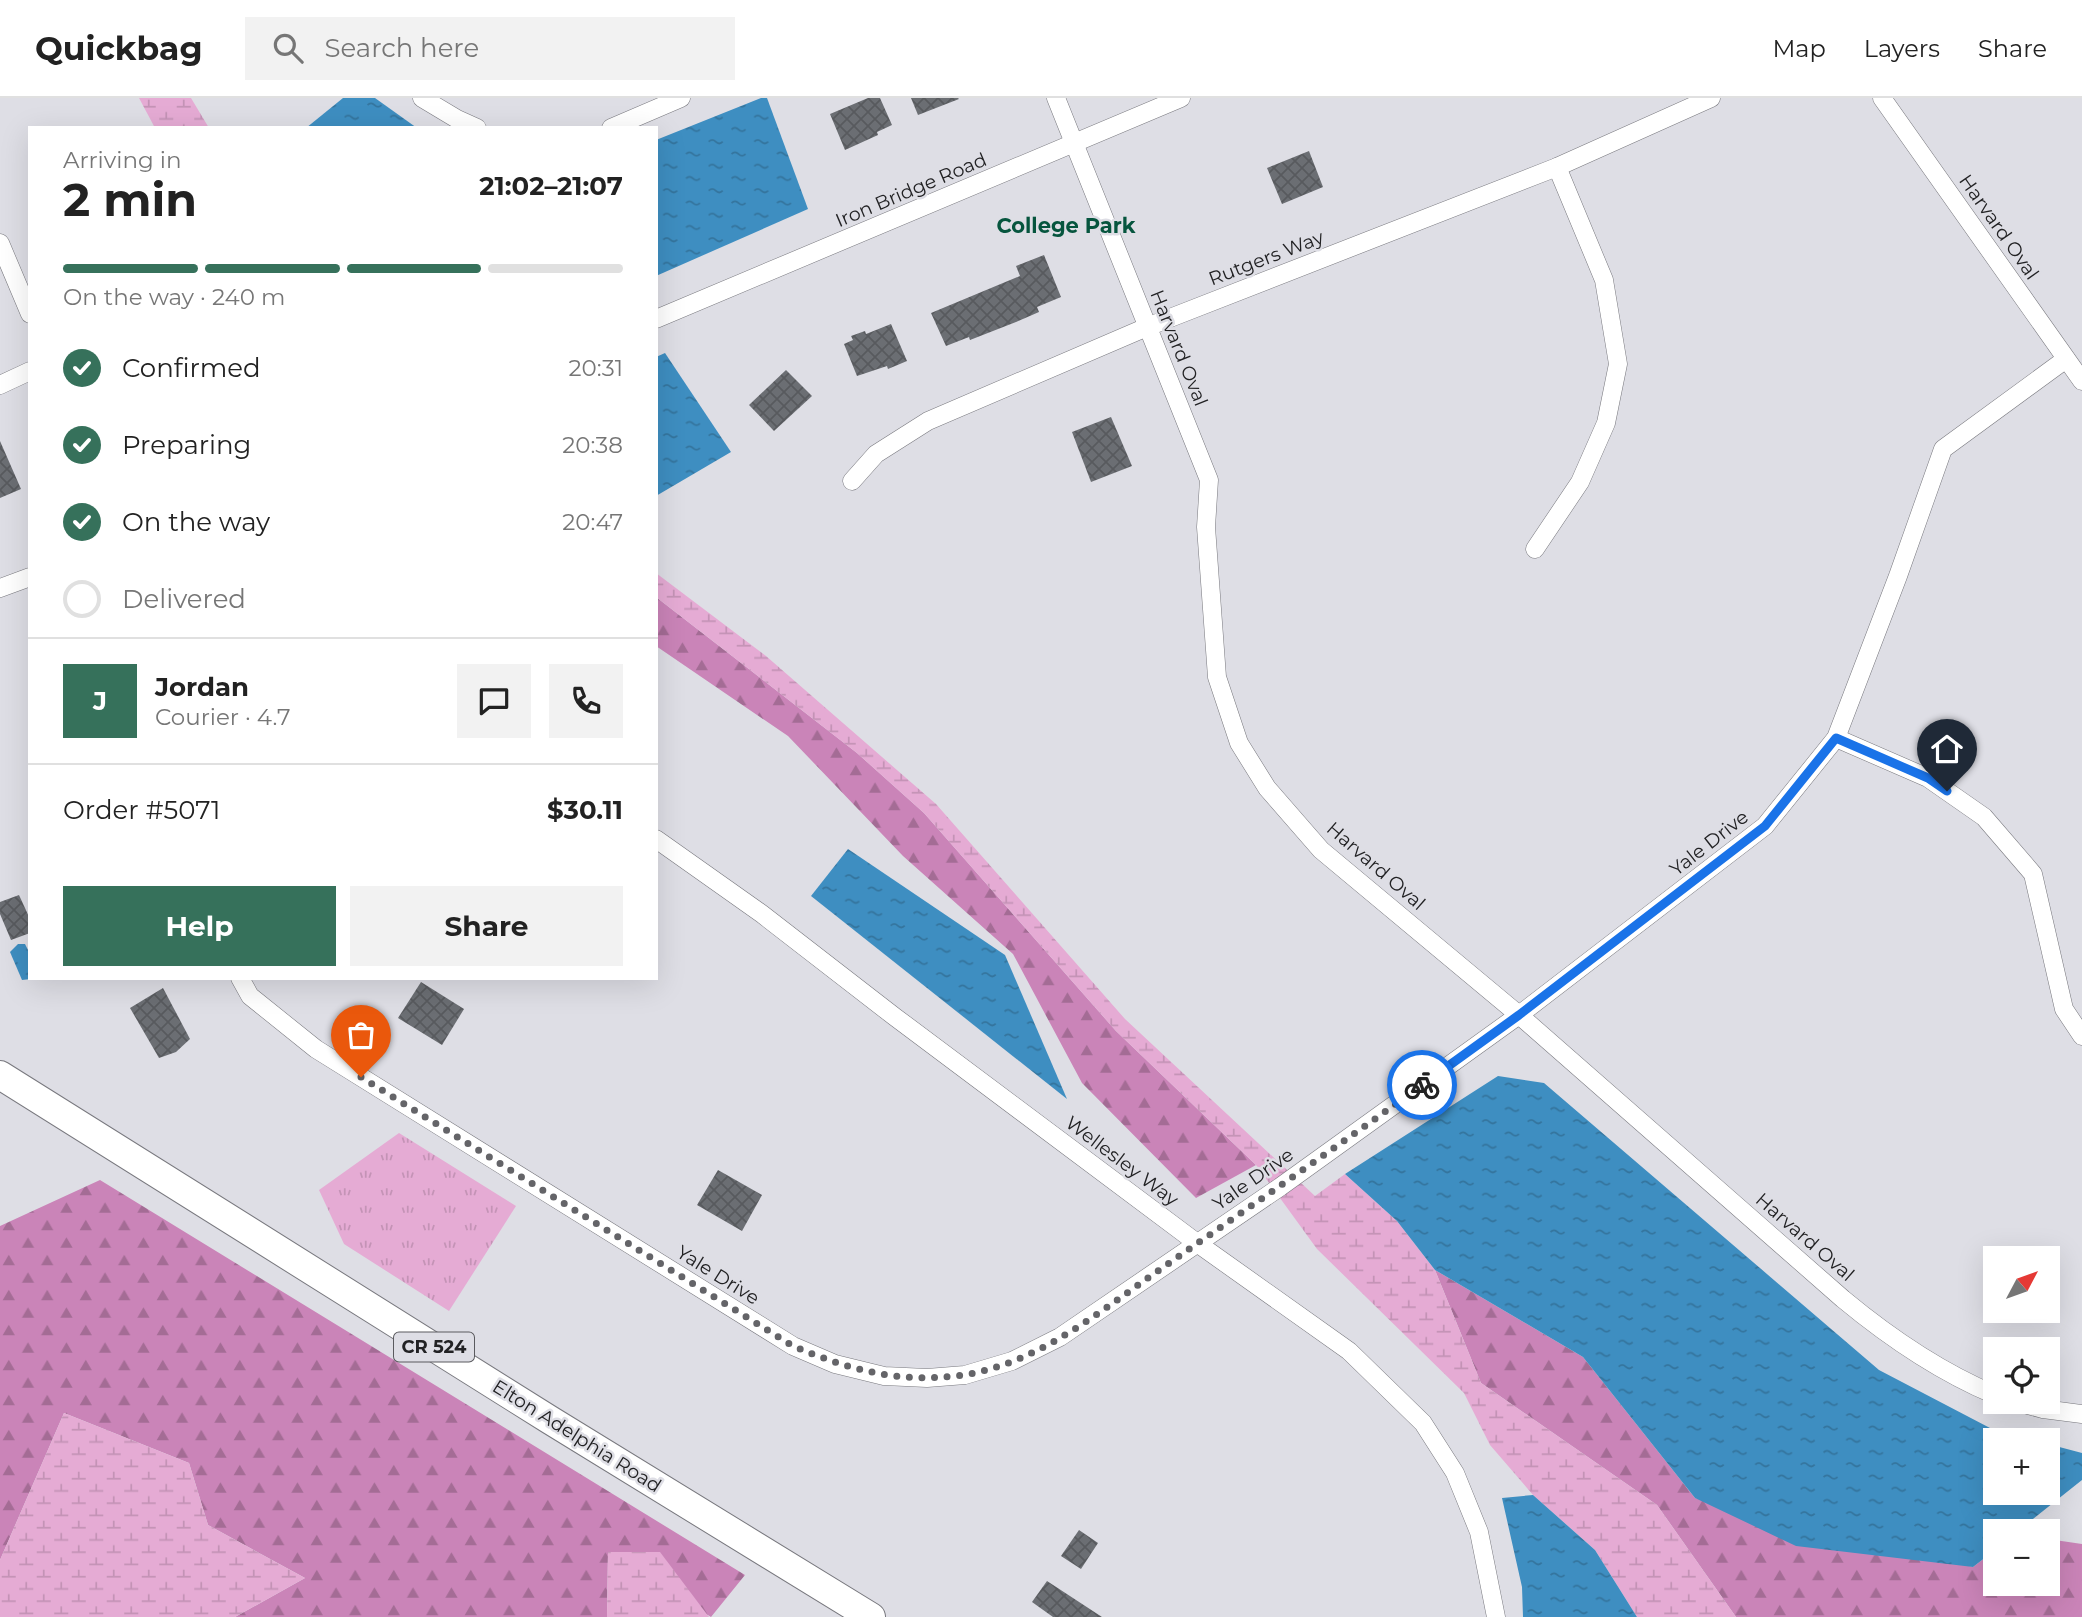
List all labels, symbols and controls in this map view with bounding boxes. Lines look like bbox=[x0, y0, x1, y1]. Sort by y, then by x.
search box bbox=[245, 17, 735, 80]
text: Quickbag bbox=[35, 28, 203, 68]
icon: search bbox=[269, 29, 307, 67]
text: Search here bbox=[325, 32, 479, 64]
text: Map bbox=[1772, 34, 1826, 63]
text: Layers bbox=[1864, 34, 1940, 63]
text: Share bbox=[1978, 34, 2047, 63]
text: Arriving in bbox=[63, 146, 182, 174]
street label: Iron Bridge Road bbox=[832, 148, 990, 232]
text: 21:02–21:07 bbox=[479, 170, 623, 202]
street label: Harvard Oval bbox=[1954, 170, 2044, 284]
text: 2 min bbox=[63, 171, 197, 228]
district label: College Park bbox=[996, 213, 1136, 238]
street label: Rutgers Way bbox=[1205, 225, 1327, 290]
text: On the way · 240 m bbox=[63, 283, 285, 311]
street label: Harvard Oval bbox=[1145, 287, 1213, 409]
icon: check bbox=[63, 349, 101, 387]
text: Confirmed bbox=[122, 352, 261, 384]
text: 20:31 bbox=[569, 354, 623, 382]
icon: check bbox=[63, 426, 101, 464]
text: Preparing bbox=[122, 429, 251, 461]
text: 20:38 bbox=[562, 431, 623, 459]
icon: check bbox=[63, 503, 101, 541]
text: On the way bbox=[122, 506, 270, 538]
text: 20:47 bbox=[562, 508, 623, 536]
text: Delivered bbox=[122, 583, 246, 615]
button: chat bbox=[457, 664, 531, 738]
button: phone bbox=[549, 664, 623, 738]
text: Jordan bbox=[155, 671, 249, 703]
text: J bbox=[93, 685, 107, 717]
text: Courier · 4.7 bbox=[155, 703, 291, 731]
pin bbox=[1917, 719, 1977, 791]
icon: home bbox=[1928, 730, 1966, 768]
text: Order #5071 bbox=[63, 794, 220, 826]
text: $30.11 bbox=[547, 794, 623, 826]
street label: Yale Drive bbox=[1665, 805, 1753, 881]
street label: Harvard Oval bbox=[1322, 817, 1430, 915]
button: Help bbox=[63, 886, 336, 966]
button: Share bbox=[350, 886, 623, 966]
pin bbox=[331, 1005, 391, 1077]
icon: bag bbox=[342, 1016, 380, 1054]
courier bbox=[1387, 1050, 1457, 1120]
icon: bike bbox=[1403, 1066, 1441, 1104]
street label: Wellesley Way bbox=[1061, 1111, 1184, 1211]
street label: Yale Drive bbox=[1208, 1143, 1298, 1215]
street label: Harvard Oval bbox=[1751, 1188, 1859, 1286]
street label: Yale Drive bbox=[672, 1241, 764, 1309]
north arrow bbox=[1983, 1246, 2060, 1323]
map controls bbox=[1983, 1246, 2060, 1596]
road number: CR 524 bbox=[394, 1332, 474, 1362]
button: locate bbox=[1983, 1337, 2060, 1414]
street label: Elton Adelphia Road bbox=[488, 1375, 666, 1497]
button: + bbox=[1983, 1428, 2060, 1505]
button: − bbox=[1983, 1519, 2060, 1596]

